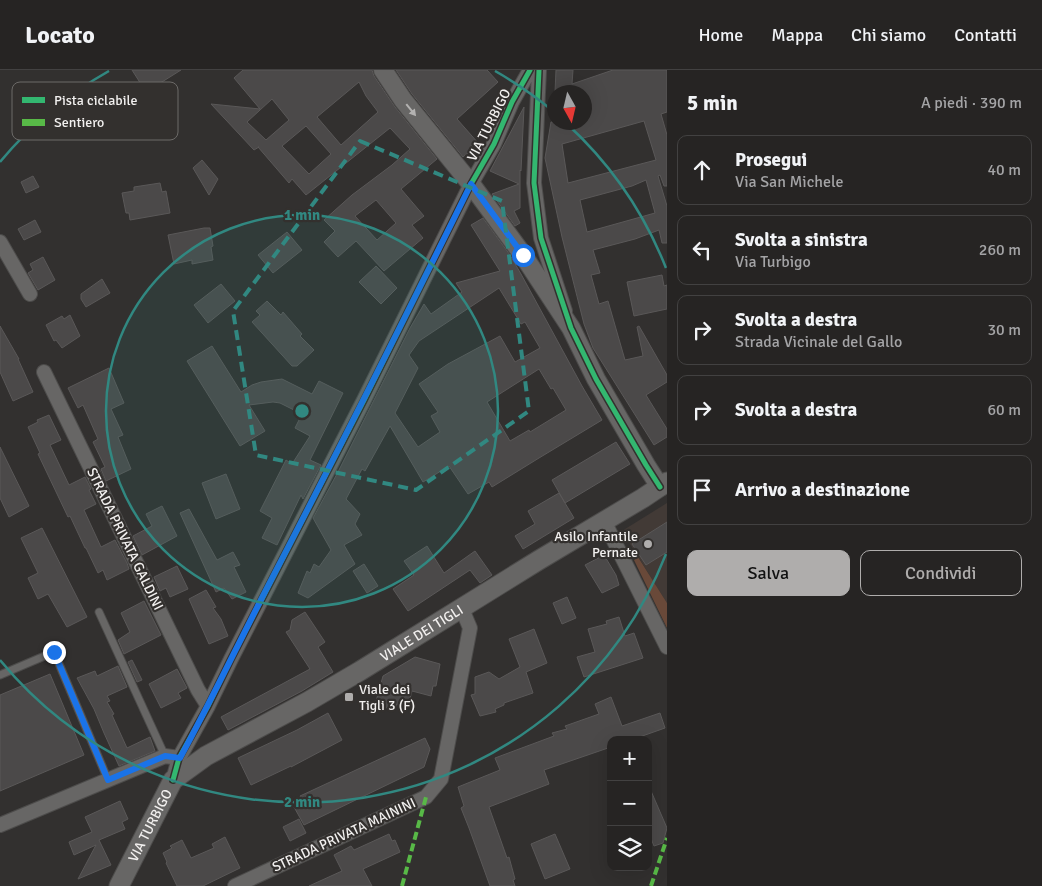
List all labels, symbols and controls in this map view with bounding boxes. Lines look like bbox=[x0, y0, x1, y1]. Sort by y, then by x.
text: Locato bbox=[25, 20, 95, 50]
text: Home bbox=[698, 24, 743, 46]
text: Mappa bbox=[771, 24, 823, 46]
text: Chi siamo bbox=[851, 24, 926, 46]
text: Contatti bbox=[954, 24, 1017, 46]
legend bbox=[12, 82, 178, 140]
north arrow bbox=[547, 85, 592, 130]
street label: VIA TURBIGO bbox=[463, 86, 515, 164]
text: 5 min bbox=[687, 90, 738, 116]
text: Pista ciclabile bbox=[54, 92, 137, 109]
text: A piedi · 390 m bbox=[921, 93, 1022, 113]
one-way arrow bbox=[405, 103, 416, 116]
text: Sentiero bbox=[54, 114, 104, 131]
text: Prosegui bbox=[735, 148, 807, 172]
icon: ahead bbox=[688, 156, 716, 184]
text: 40 m bbox=[987, 160, 1021, 180]
text: Via San Michele bbox=[735, 172, 843, 192]
text: 1 min bbox=[284, 206, 320, 224]
text: Svolta a sinistra bbox=[735, 228, 868, 252]
icon: left bbox=[688, 236, 716, 264]
text: 260 m bbox=[979, 240, 1021, 260]
route start bbox=[512, 244, 535, 267]
text: Via Turbigo bbox=[735, 252, 811, 272]
text: Svolta a destra bbox=[735, 308, 857, 332]
icon: right bbox=[688, 316, 716, 344]
text: 30 m bbox=[987, 320, 1021, 340]
text: Strada Vicinale del Gallo bbox=[735, 332, 902, 352]
icon: right bbox=[688, 396, 716, 424]
text: Svolta a destra bbox=[735, 398, 857, 422]
text: 60 m bbox=[987, 400, 1021, 420]
centre of rings bbox=[293, 402, 311, 420]
street label: STRADA PRIVATA GALDINI bbox=[83, 465, 167, 613]
icon: arrive bbox=[688, 476, 716, 504]
text: Arrivo a destinazione bbox=[735, 478, 910, 502]
place label: Asilo Infantile Pernate bbox=[554, 528, 638, 561]
marker: Asilo Infantile Pernate bbox=[642, 538, 654, 550]
button: Salva bbox=[687, 550, 850, 596]
button: Condividi bbox=[860, 550, 1022, 596]
street label: VIALE DEI TIGLI bbox=[377, 601, 466, 665]
route end bbox=[43, 641, 66, 664]
place label: Viale dei Tigli 3 (F) bbox=[359, 681, 415, 714]
marker: Viale dei Tigli 3 (F) bbox=[343, 691, 355, 703]
map controls bbox=[607, 736, 652, 871]
button: + bbox=[607, 736, 652, 781]
button: − bbox=[607, 781, 652, 826]
street label: VIA TURBIGO bbox=[124, 786, 175, 865]
text: 2 min bbox=[284, 793, 320, 811]
street label: STRADA PRIVATA MAININI bbox=[270, 794, 418, 876]
button: layers bbox=[607, 826, 652, 871]

